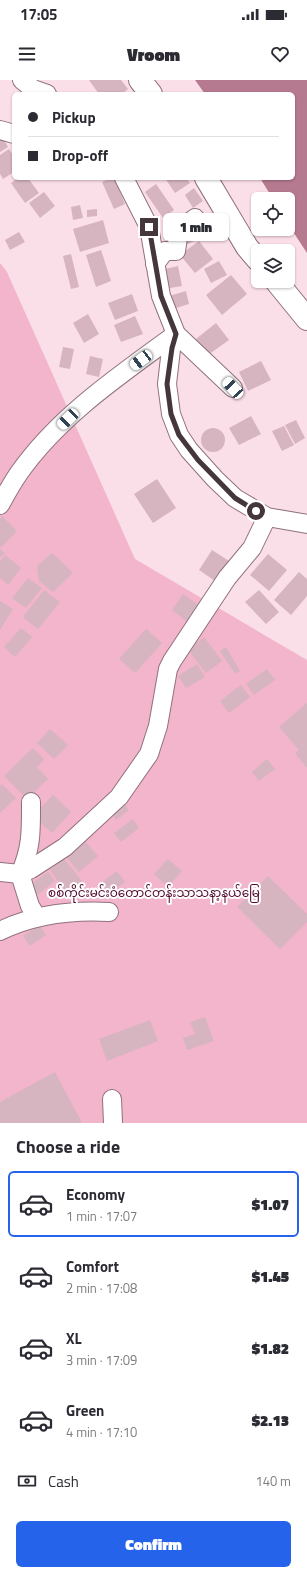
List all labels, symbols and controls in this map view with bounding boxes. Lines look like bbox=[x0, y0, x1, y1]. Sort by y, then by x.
text: 17:05 bbox=[20, 3, 57, 26]
text: Vroom bbox=[127, 41, 180, 68]
icon: menu bbox=[16, 43, 38, 65]
icon: heart bbox=[269, 43, 291, 65]
text: Pickup bbox=[52, 106, 96, 129]
text: Drop-off bbox=[52, 144, 108, 167]
map controls bbox=[251, 192, 295, 288]
button: locate bbox=[251, 192, 295, 236]
callout: 1 min bbox=[163, 213, 229, 241]
text: 1 min bbox=[180, 217, 212, 237]
route end bbox=[140, 218, 158, 236]
button: layers bbox=[251, 244, 295, 288]
car bbox=[128, 348, 154, 372]
car bbox=[220, 375, 246, 401]
car bbox=[55, 406, 81, 432]
route start bbox=[247, 502, 265, 520]
park label: စစ်ကိုင်းမင်းဝံတောင်တန်းသာသနာ့နယ်မြေ bbox=[48, 883, 260, 903]
text: Choose a ride bbox=[16, 1133, 120, 1160]
text: Economy bbox=[66, 1183, 125, 1206]
icon: car bbox=[18, 1186, 54, 1222]
text: $1.07 bbox=[252, 1193, 289, 1216]
text: 1 min · 17:07 bbox=[66, 1206, 137, 1226]
text: Comfort bbox=[66, 1255, 119, 1278]
icon: car bbox=[18, 1258, 54, 1294]
text: $1.45 bbox=[252, 1265, 289, 1288]
text: 2 min · 17:08 bbox=[66, 1278, 137, 1298]
text: XL bbox=[66, 1327, 82, 1350]
icon: car bbox=[18, 1330, 54, 1366]
text: $1.82 bbox=[252, 1337, 289, 1360]
text: 3 min · 17:09 bbox=[66, 1350, 137, 1370]
text: Green bbox=[66, 1399, 104, 1422]
icon: car bbox=[18, 1402, 54, 1438]
text: $2.13 bbox=[252, 1409, 289, 1432]
text: 4 min · 17:10 bbox=[66, 1422, 137, 1442]
icon: cash bbox=[16, 1470, 38, 1492]
text: Cash bbox=[48, 1470, 79, 1493]
text: 140 m bbox=[255, 1471, 291, 1491]
button: Confirm bbox=[16, 1521, 291, 1567]

